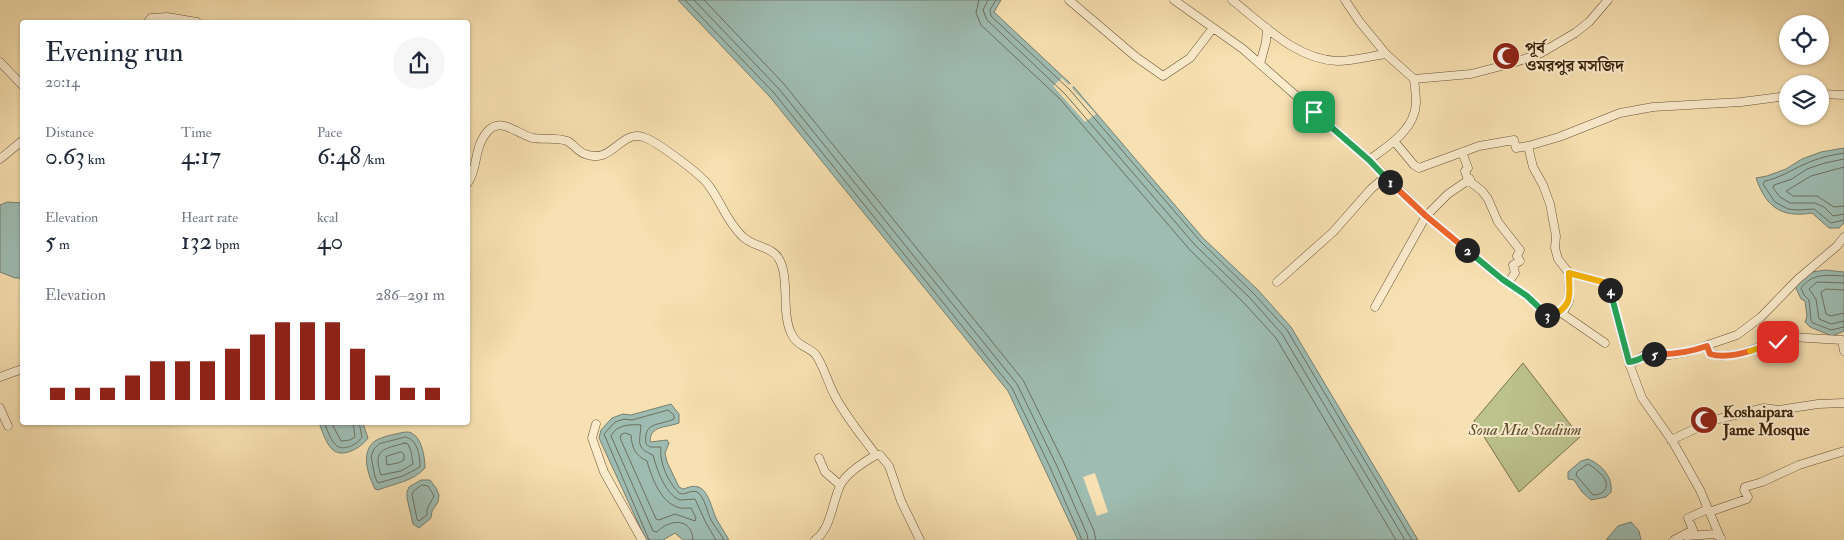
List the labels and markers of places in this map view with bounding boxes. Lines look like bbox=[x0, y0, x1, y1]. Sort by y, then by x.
place label: পূর্ব ওমরপুর মসজিদ bbox=[1525, 38, 1625, 76]
mosque icon: পূর্ব ওমরপুর মসজিদ bbox=[1491, 41, 1521, 71]
pin bbox=[1293, 91, 1335, 133]
pin: 1 bbox=[1378, 170, 1402, 194]
pin: 2 bbox=[1454, 238, 1480, 262]
pin: 4 bbox=[1598, 278, 1622, 302]
pin: 3 bbox=[1534, 302, 1560, 328]
pin bbox=[1757, 321, 1799, 363]
pin: 5 bbox=[1642, 342, 1666, 366]
place label: Koshaipara Jame Mosque bbox=[1722, 402, 1810, 441]
mosque icon: Koshaipara Jame Mosque bbox=[1689, 405, 1719, 435]

